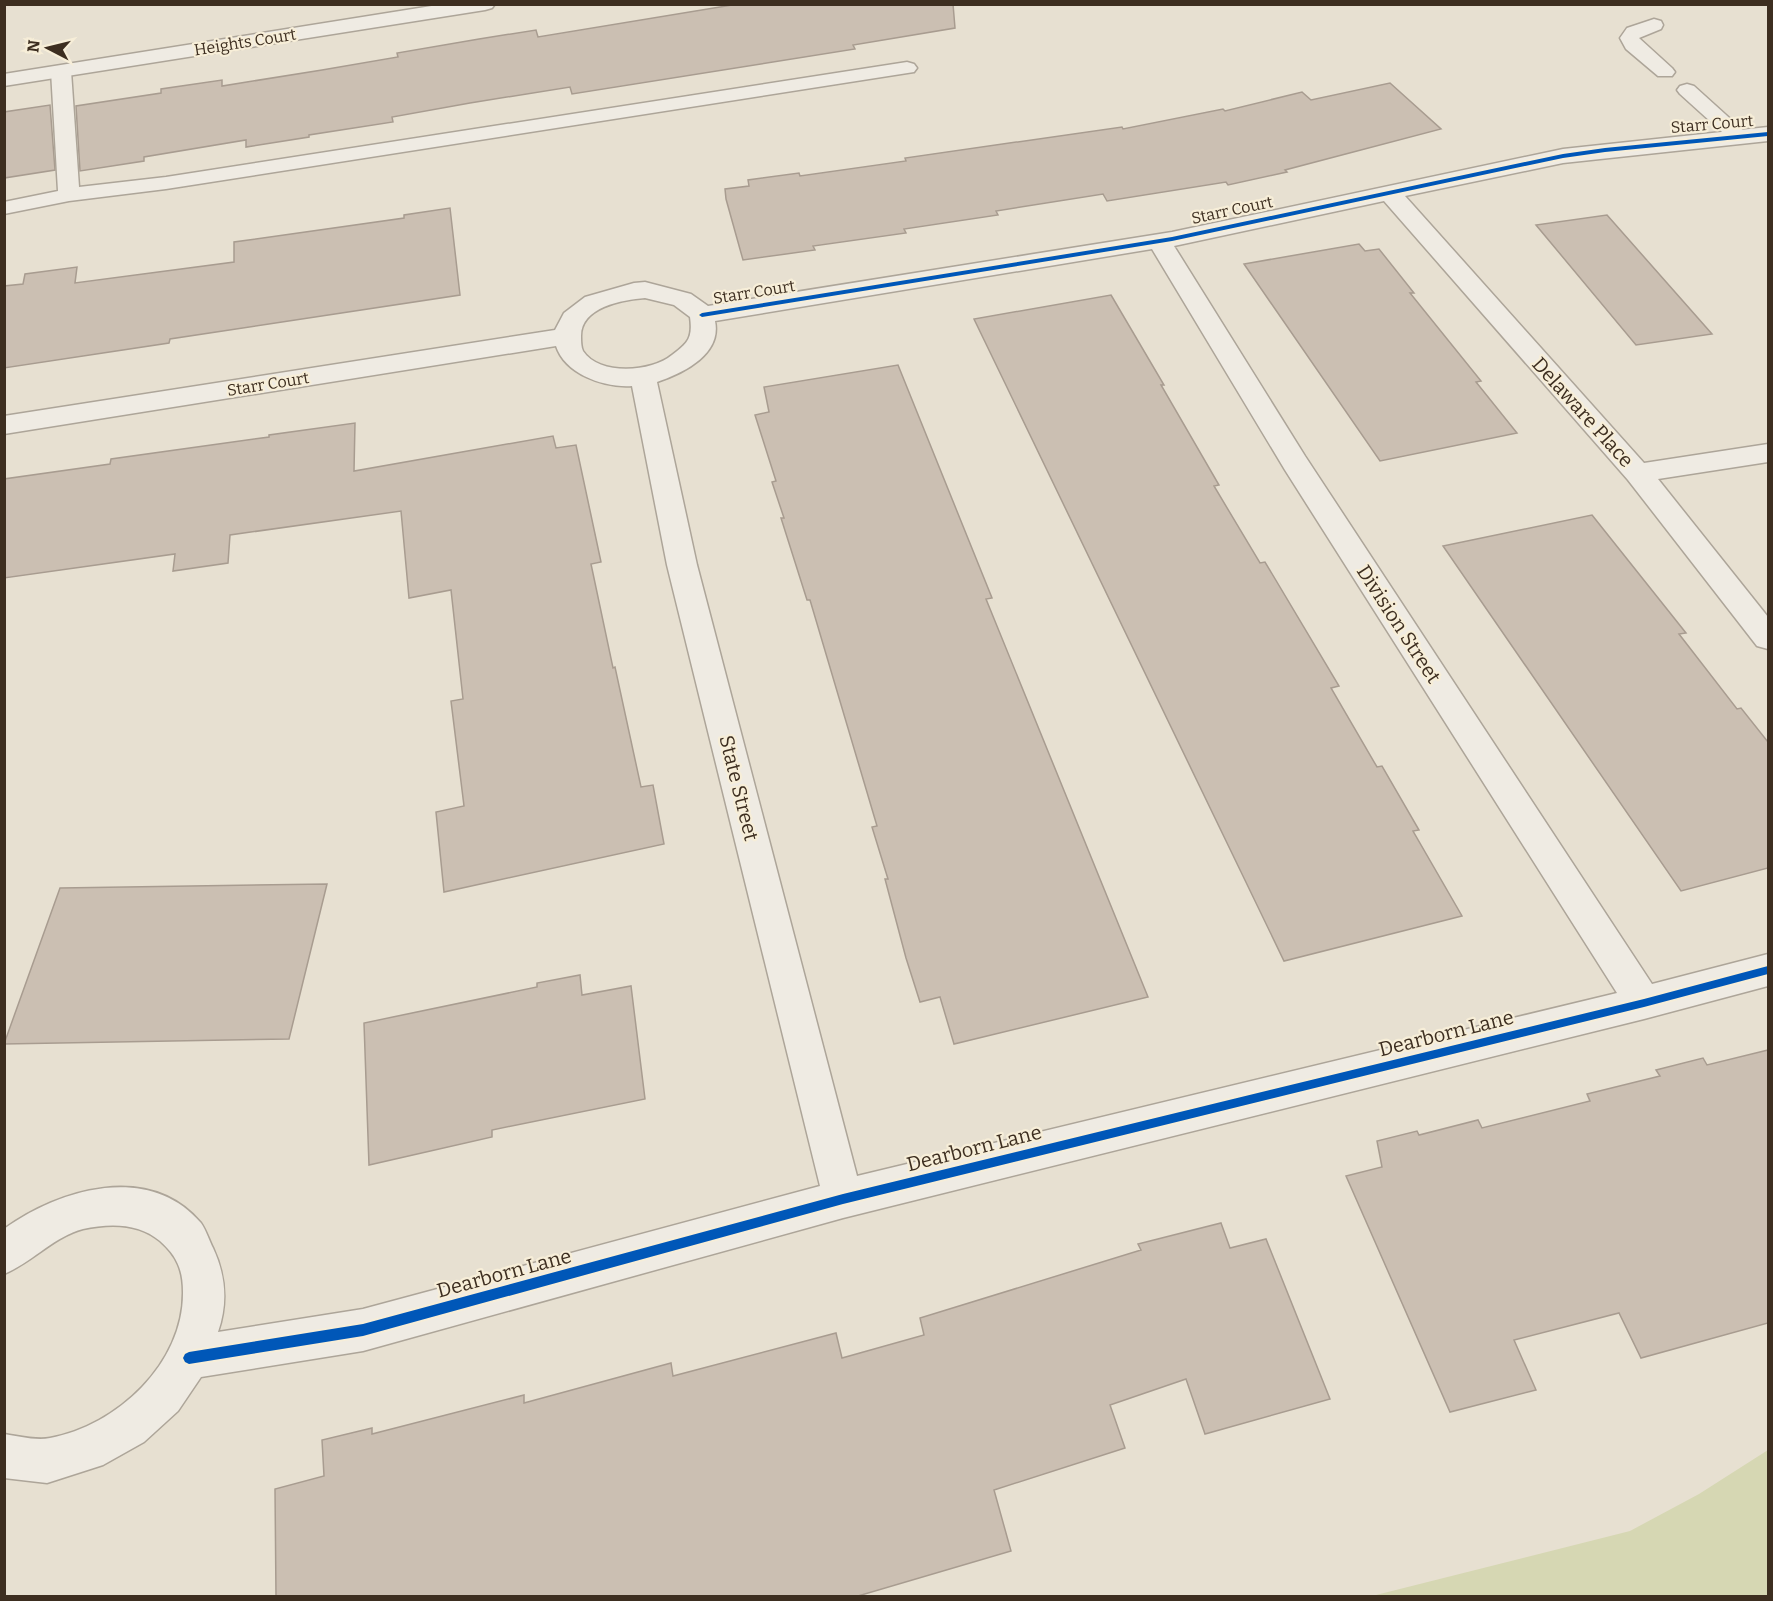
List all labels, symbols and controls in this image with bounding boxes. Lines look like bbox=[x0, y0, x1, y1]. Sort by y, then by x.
north arrow bbox=[18, 18, 78, 78]
street label: Heights Court bbox=[193, 25, 298, 59]
text: N bbox=[23, 39, 44, 54]
street label: Starr Court bbox=[1670, 111, 1754, 137]
street label: Starr Court bbox=[1190, 192, 1275, 228]
street label: Starr Court bbox=[712, 276, 797, 308]
street label: Delaware Place bbox=[1527, 352, 1639, 472]
street label: Starr Court bbox=[226, 368, 311, 400]
street label: Division Street bbox=[1352, 560, 1446, 688]
street label: State Street bbox=[714, 733, 764, 843]
street label: Dearborn Lane bbox=[1376, 1005, 1516, 1061]
street label: Dearborn Lane bbox=[904, 1120, 1044, 1176]
street label: Dearborn Lane bbox=[434, 1244, 574, 1302]

